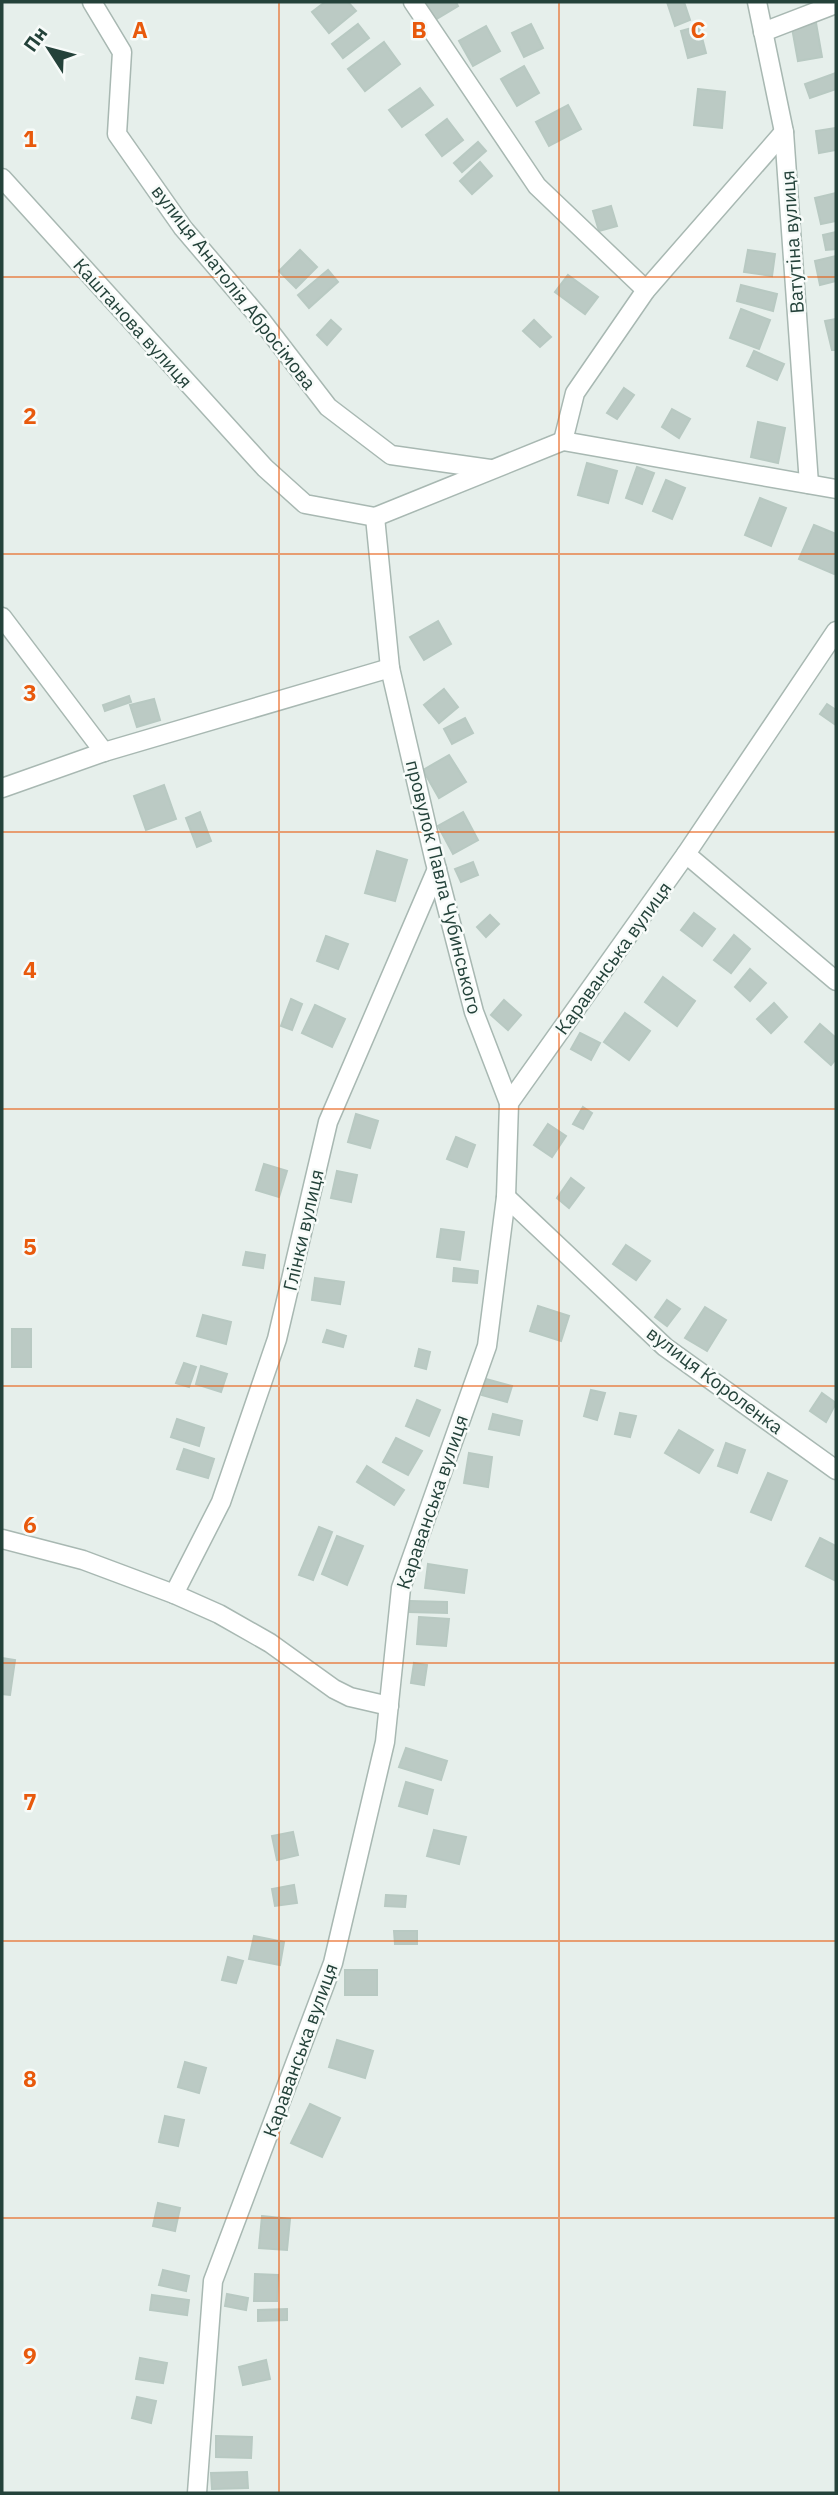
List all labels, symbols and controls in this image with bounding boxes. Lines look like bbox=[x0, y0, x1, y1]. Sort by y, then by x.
north arrow bbox=[14, 14, 84, 84]
text: A bbox=[132, 14, 148, 44]
text: B bbox=[411, 14, 427, 44]
text: C bbox=[691, 14, 706, 44]
text: Пн bbox=[18, 22, 52, 56]
text: 1 bbox=[23, 123, 37, 153]
street label: Ватутіна вулиця bbox=[775, 170, 809, 314]
street label: вулиця Анатолія Абросімова bbox=[147, 180, 321, 394]
street label: Каштанова вулиця bbox=[68, 253, 198, 393]
text: 2 bbox=[23, 400, 37, 430]
text: 3 bbox=[23, 677, 37, 707]
street label: провулок Павла Чубинського bbox=[401, 757, 487, 1017]
street label: Караванська вулиця bbox=[549, 877, 677, 1039]
text: 4 bbox=[23, 954, 37, 984]
street label: Глінки вулиця bbox=[277, 1167, 329, 1293]
text: 5 bbox=[23, 1231, 37, 1261]
street label: вулиця Короленка bbox=[642, 1321, 788, 1439]
street label: Караванська вулиця bbox=[391, 1412, 473, 1592]
text: 6 bbox=[23, 1509, 37, 1539]
text: 7 bbox=[23, 1786, 37, 1816]
street label: Караванська вулиця bbox=[257, 1960, 343, 2140]
text: 8 bbox=[23, 2063, 37, 2093]
text: 9 bbox=[23, 2340, 37, 2370]

